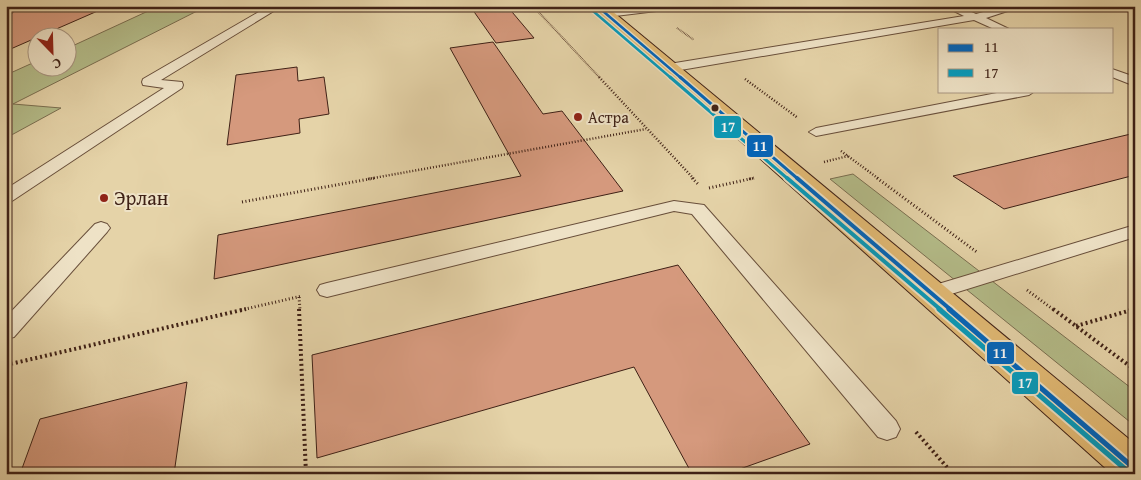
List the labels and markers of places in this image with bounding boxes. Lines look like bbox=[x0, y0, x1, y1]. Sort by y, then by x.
unlabelled marker bbox=[710, 103, 720, 113]
place label: Астра bbox=[588, 105, 629, 129]
marker: Астра bbox=[572, 111, 584, 123]
place label: Эрлан bbox=[114, 183, 169, 212]
marker: Эрлан bbox=[98, 192, 110, 204]

